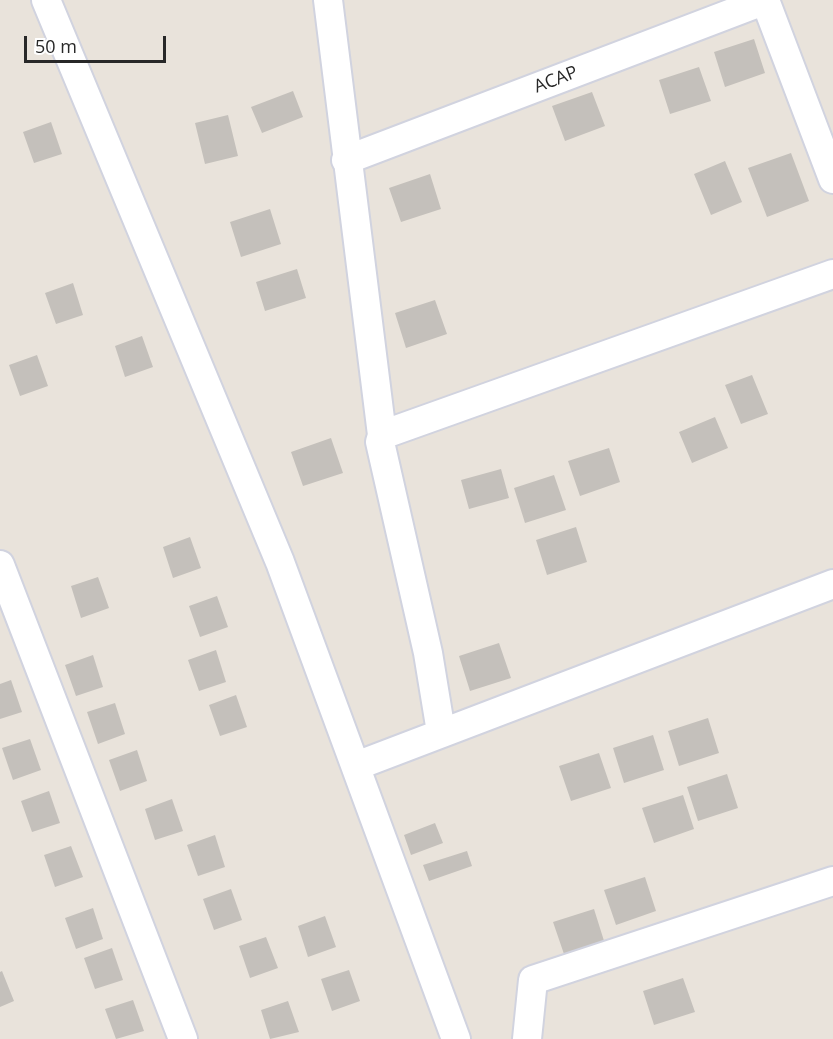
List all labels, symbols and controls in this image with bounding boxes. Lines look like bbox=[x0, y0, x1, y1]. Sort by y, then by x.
scale bar bbox=[27, 24, 170, 62]
text: 50 m bbox=[35, 34, 77, 58]
street label: АСАР bbox=[531, 62, 581, 98]

